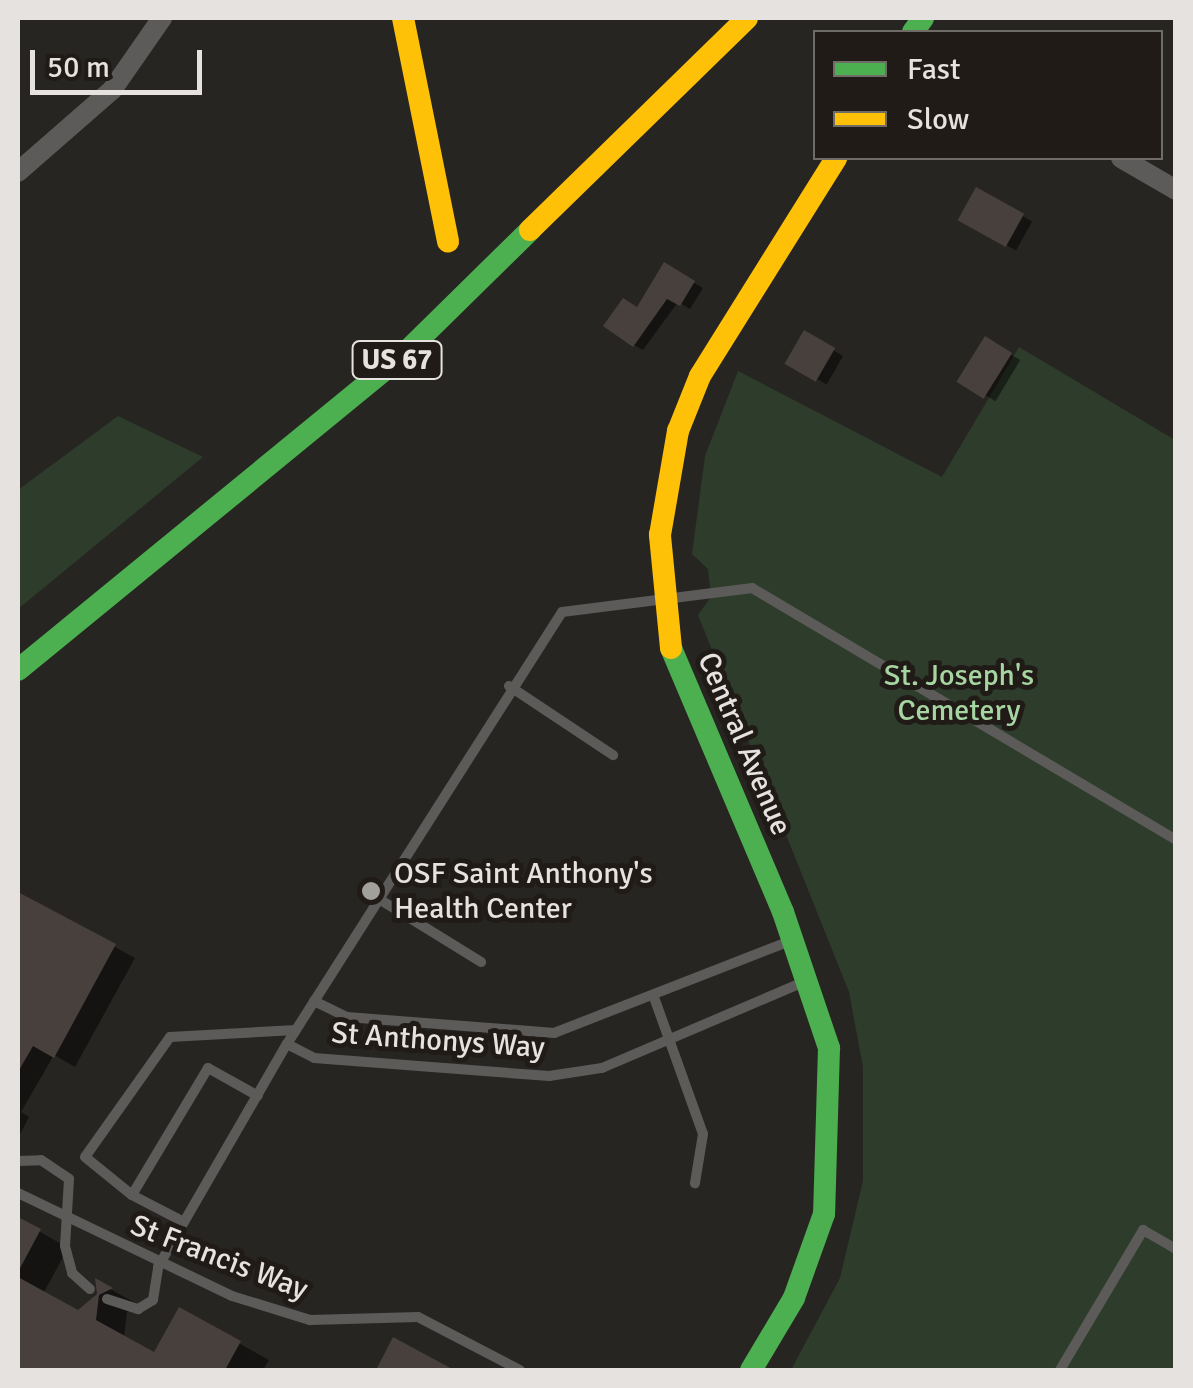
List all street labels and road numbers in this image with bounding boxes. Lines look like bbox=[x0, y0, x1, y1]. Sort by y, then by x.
road number: US 67 bbox=[350, 337, 444, 383]
street label: Central Avenue bbox=[689, 647, 799, 841]
street label: St Anthonys Way bbox=[330, 1016, 546, 1066]
street label: St Francis Way bbox=[125, 1208, 313, 1308]

